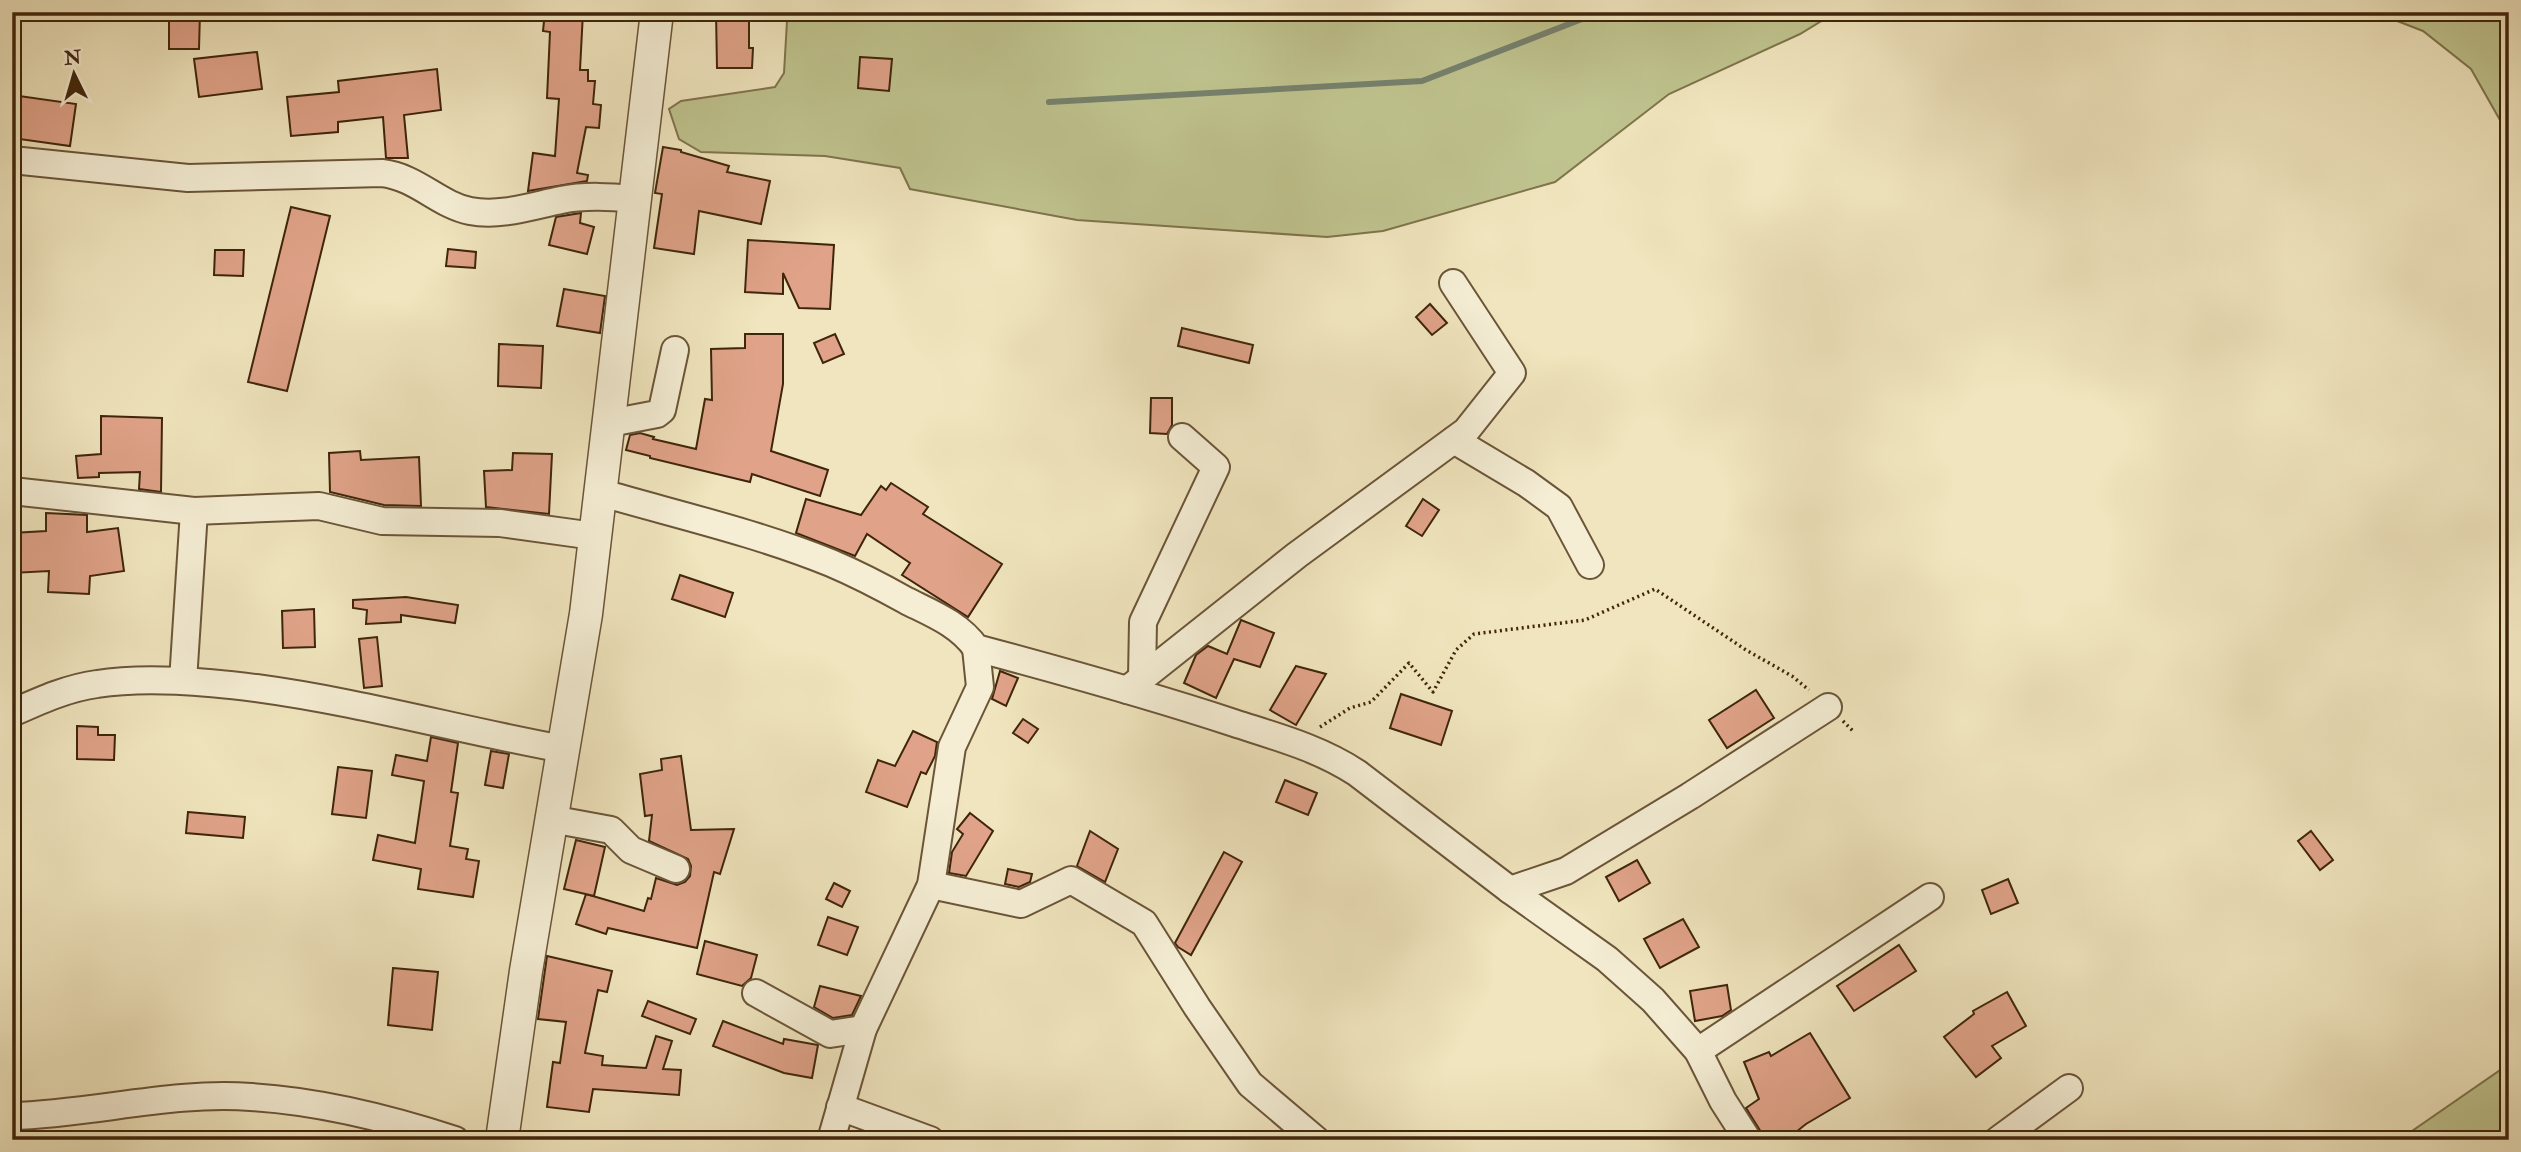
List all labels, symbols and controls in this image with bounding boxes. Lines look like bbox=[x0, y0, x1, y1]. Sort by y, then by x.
north arrow bbox=[38, 38, 108, 108]
text: N bbox=[62, 45, 83, 71]

